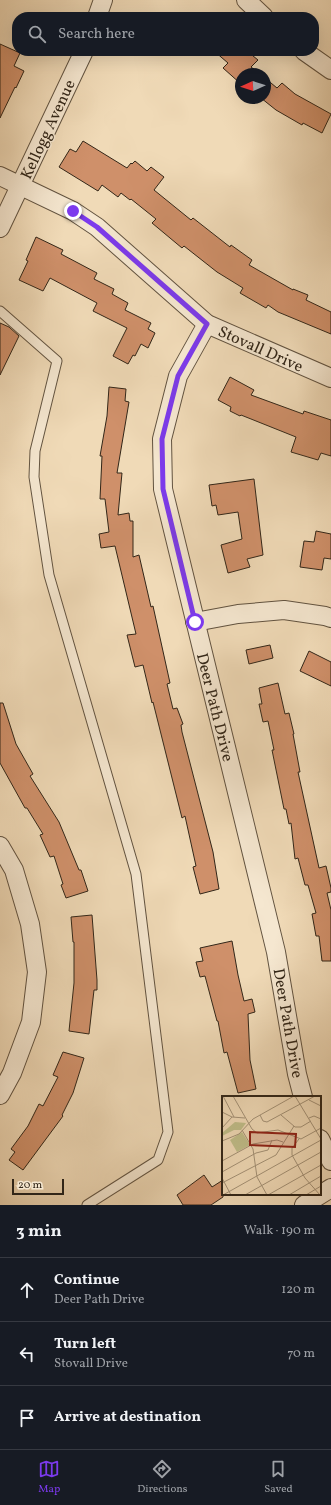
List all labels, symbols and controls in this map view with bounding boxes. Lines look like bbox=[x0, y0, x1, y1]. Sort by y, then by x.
search box bbox=[12, 12, 319, 56]
icon: search bbox=[26, 23, 48, 45]
text: Search here bbox=[58, 24, 135, 45]
north arrow bbox=[235, 68, 271, 104]
street label: Kellogg Avenue bbox=[16, 76, 82, 183]
route end bbox=[64, 202, 82, 220]
street label: Stovall Drive bbox=[214, 321, 306, 378]
route start bbox=[186, 613, 204, 631]
street label: Deer Path Drive bbox=[190, 651, 238, 764]
street label: Deer Path Drive bbox=[267, 967, 308, 1080]
inset map bbox=[222, 1096, 321, 1195]
scale bar bbox=[12, 1177, 64, 1196]
text: 20 m bbox=[18, 1178, 42, 1193]
text: 3 min bbox=[16, 1220, 62, 1243]
text: Walk · 190 m bbox=[244, 1222, 315, 1240]
text: Continue bbox=[54, 1270, 119, 1291]
icon: ahead bbox=[16, 1279, 38, 1301]
text: 120 m bbox=[281, 1281, 315, 1299]
text: Deer Path Drive bbox=[54, 1291, 144, 1309]
text: Turn left bbox=[54, 1334, 116, 1355]
icon: left bbox=[16, 1343, 38, 1365]
text: 70 m bbox=[287, 1345, 315, 1363]
text: Stovall Drive bbox=[54, 1355, 128, 1373]
icon: arrive bbox=[16, 1407, 38, 1429]
text: Arrive at destination bbox=[54, 1407, 201, 1428]
tab: Map bbox=[38, 1458, 60, 1497]
tab: Directions bbox=[137, 1458, 188, 1497]
tab: Saved bbox=[264, 1458, 293, 1497]

